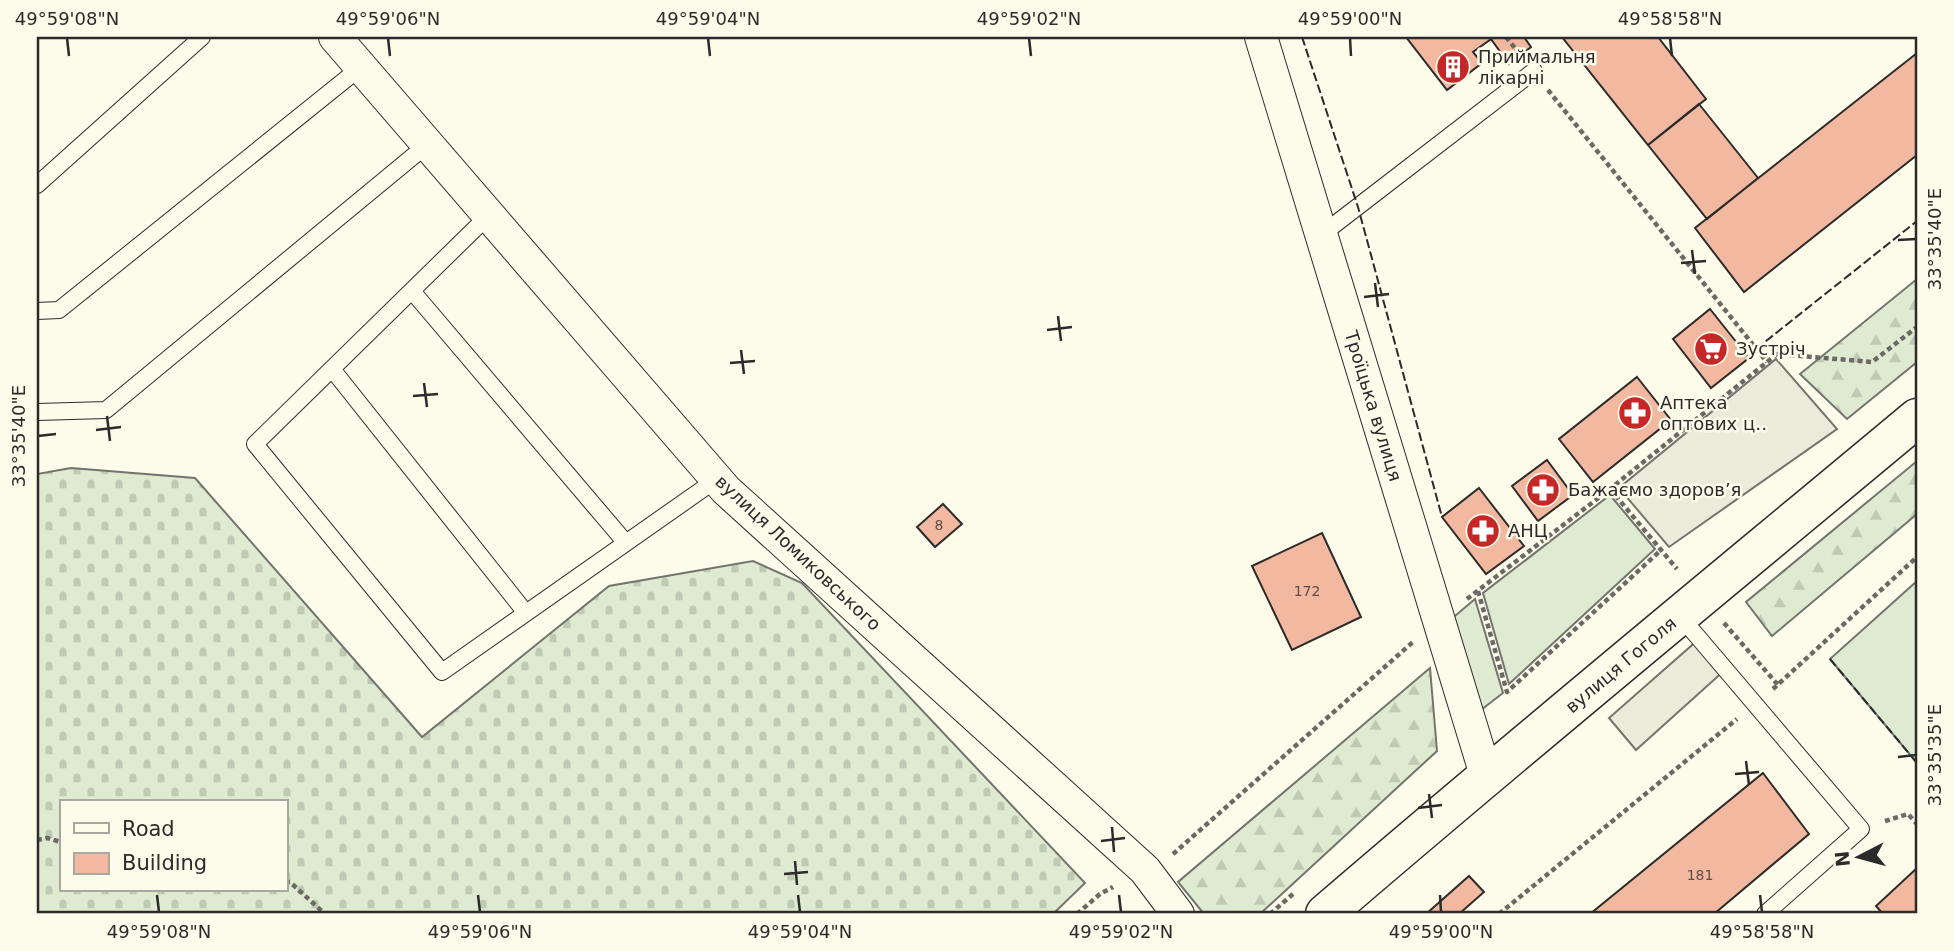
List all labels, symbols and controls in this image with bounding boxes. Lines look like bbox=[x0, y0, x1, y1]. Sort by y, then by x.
text: 49°59'08"N bbox=[15, 8, 119, 29]
text: 49°59'06"N bbox=[336, 8, 440, 29]
text: 49°59'04"N bbox=[656, 8, 760, 29]
text: 49°59'02"N bbox=[977, 8, 1081, 29]
text: 49°59'00"N bbox=[1298, 8, 1402, 29]
text: 49°58'58"N bbox=[1618, 8, 1722, 29]
place label: Приймальня лікарні bbox=[1478, 46, 1596, 88]
building icon: Приймальня лікарні bbox=[1434, 48, 1472, 86]
text: 33°35'40"E bbox=[1924, 188, 1945, 290]
street label: Троїцька вулиця bbox=[1340, 327, 1406, 484]
supermarket icon: Зустріч bbox=[1692, 330, 1730, 368]
place label: Зустріч bbox=[1736, 338, 1806, 359]
text: 33°35'40"E bbox=[8, 385, 29, 487]
place label: Аптека оптових ц‥ bbox=[1660, 392, 1767, 434]
pharmacy icon: Аптека оптових ц‥ bbox=[1616, 394, 1654, 432]
street label: вулиця Ломиковського bbox=[711, 470, 885, 635]
pharmacy icon: Бажаємо здоровʼя bbox=[1524, 471, 1562, 509]
place label: Бажаємо здоровʼя bbox=[1568, 479, 1741, 500]
pharmacy icon: АНЦ bbox=[1464, 512, 1502, 550]
house number: 8 bbox=[935, 517, 943, 533]
place label: АНЦ bbox=[1508, 520, 1548, 541]
house number: 172 bbox=[1294, 583, 1320, 599]
street label: вулиця Гоголя bbox=[1561, 612, 1680, 717]
text: 33°35'35"E bbox=[1924, 704, 1945, 806]
legend bbox=[60, 800, 287, 892]
text: Road bbox=[122, 817, 175, 841]
north arrow bbox=[1825, 822, 1895, 892]
text: N bbox=[1830, 850, 1854, 868]
text: Building bbox=[122, 851, 207, 875]
house number: 181 bbox=[1687, 867, 1713, 883]
text: 49°59'08"N bbox=[107, 921, 211, 942]
text: 49°59'06"N bbox=[428, 921, 532, 942]
text: 49°59'04"N bbox=[748, 921, 852, 942]
text: 49°59'02"N bbox=[1069, 921, 1173, 942]
text: 49°59'00"N bbox=[1389, 921, 1493, 942]
text: 49°58'58"N bbox=[1710, 921, 1814, 942]

